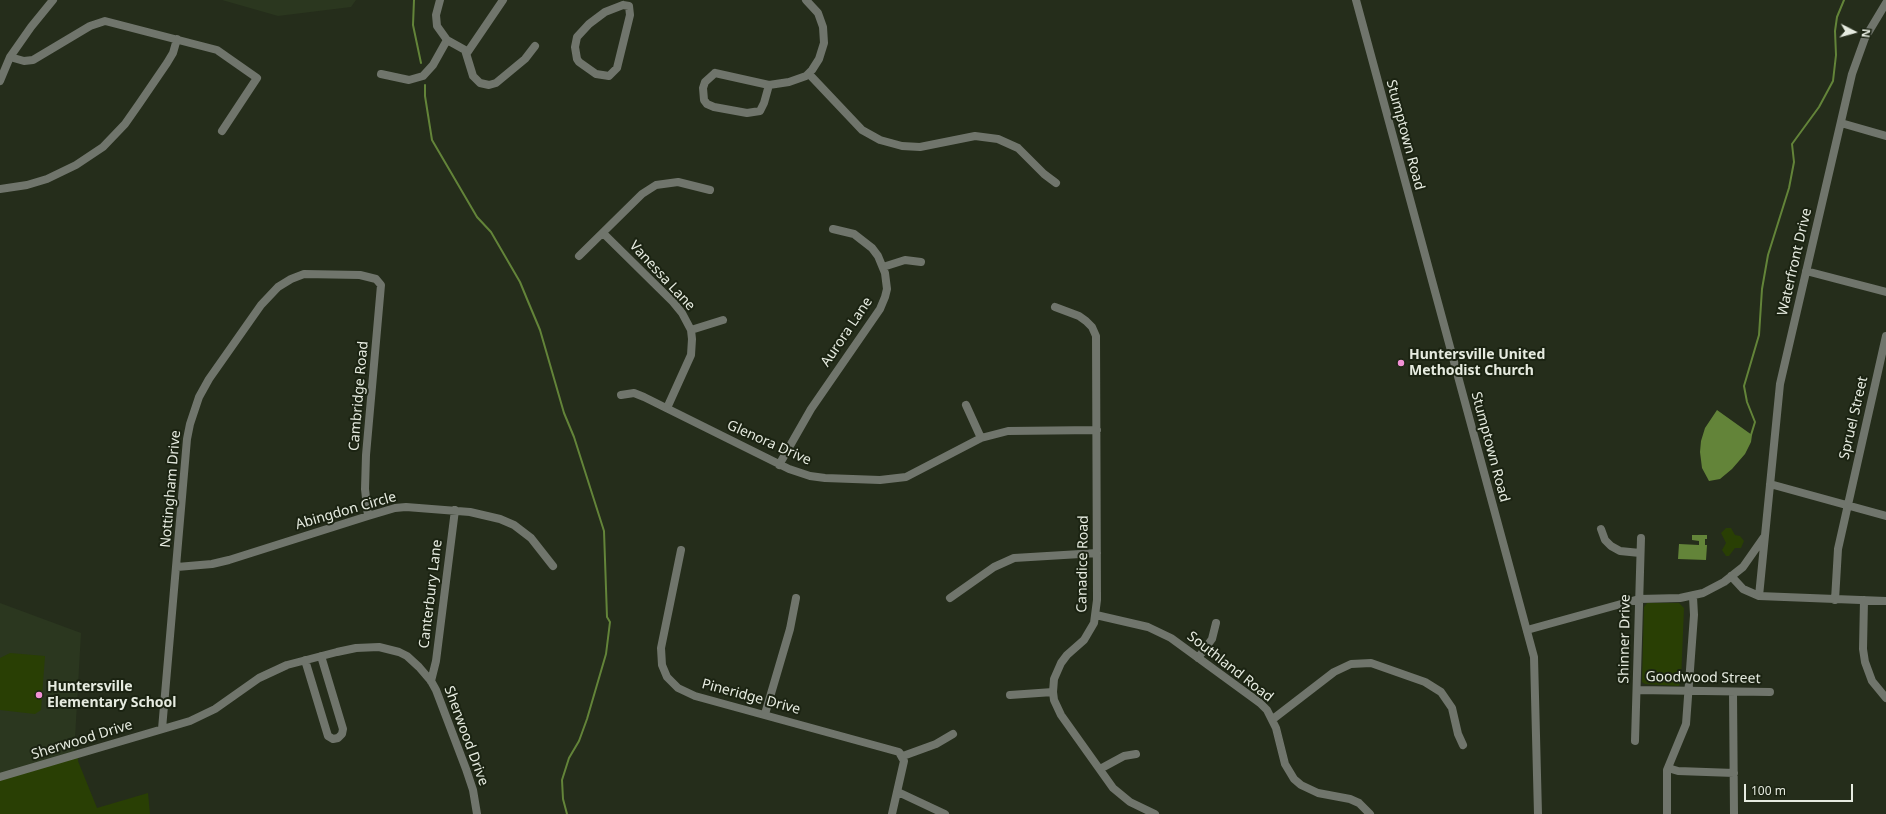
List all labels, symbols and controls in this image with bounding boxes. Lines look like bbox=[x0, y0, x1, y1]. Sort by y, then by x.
north arrow bbox=[1834, 12, 1874, 52]
text: N bbox=[1859, 28, 1874, 39]
street label: Stumptown Road bbox=[1382, 78, 1428, 192]
street label: Waterfront Drive bbox=[1774, 206, 1816, 318]
street label: Vanessa Lane bbox=[625, 238, 699, 314]
street label: Aurora Lane bbox=[818, 294, 876, 370]
street label: Cambridge Road bbox=[346, 340, 372, 452]
place label: Huntersville United Methodist Church bbox=[1409, 347, 1545, 380]
marker: Huntersville United Methodist Church bbox=[1396, 358, 1406, 368]
street label: Spruel Street bbox=[1836, 375, 1872, 461]
street label: Stumptown Road bbox=[1467, 390, 1513, 504]
street label: Glenora Drive bbox=[724, 417, 814, 469]
street label: Nottingham Drive bbox=[157, 430, 185, 548]
street label: Abingdon Circle bbox=[294, 489, 398, 533]
street label: Canadice Road bbox=[1074, 515, 1092, 613]
street label: Canterbury Lane bbox=[416, 539, 446, 649]
street label: Shinner Drive bbox=[1616, 594, 1634, 684]
street label: Southland Road bbox=[1184, 628, 1276, 706]
street label: Goodwood Street bbox=[1645, 669, 1761, 687]
street label: Pineridge Drive bbox=[700, 676, 802, 718]
place label: Huntersville Elementary School bbox=[47, 679, 177, 712]
street label: Sherwood Drive bbox=[440, 684, 492, 788]
marker: Huntersville Elementary School bbox=[34, 690, 44, 700]
street label: Sherwood Drive bbox=[29, 717, 135, 763]
scale bar bbox=[1746, 776, 1855, 802]
text: 100 m bbox=[1751, 782, 1786, 799]

